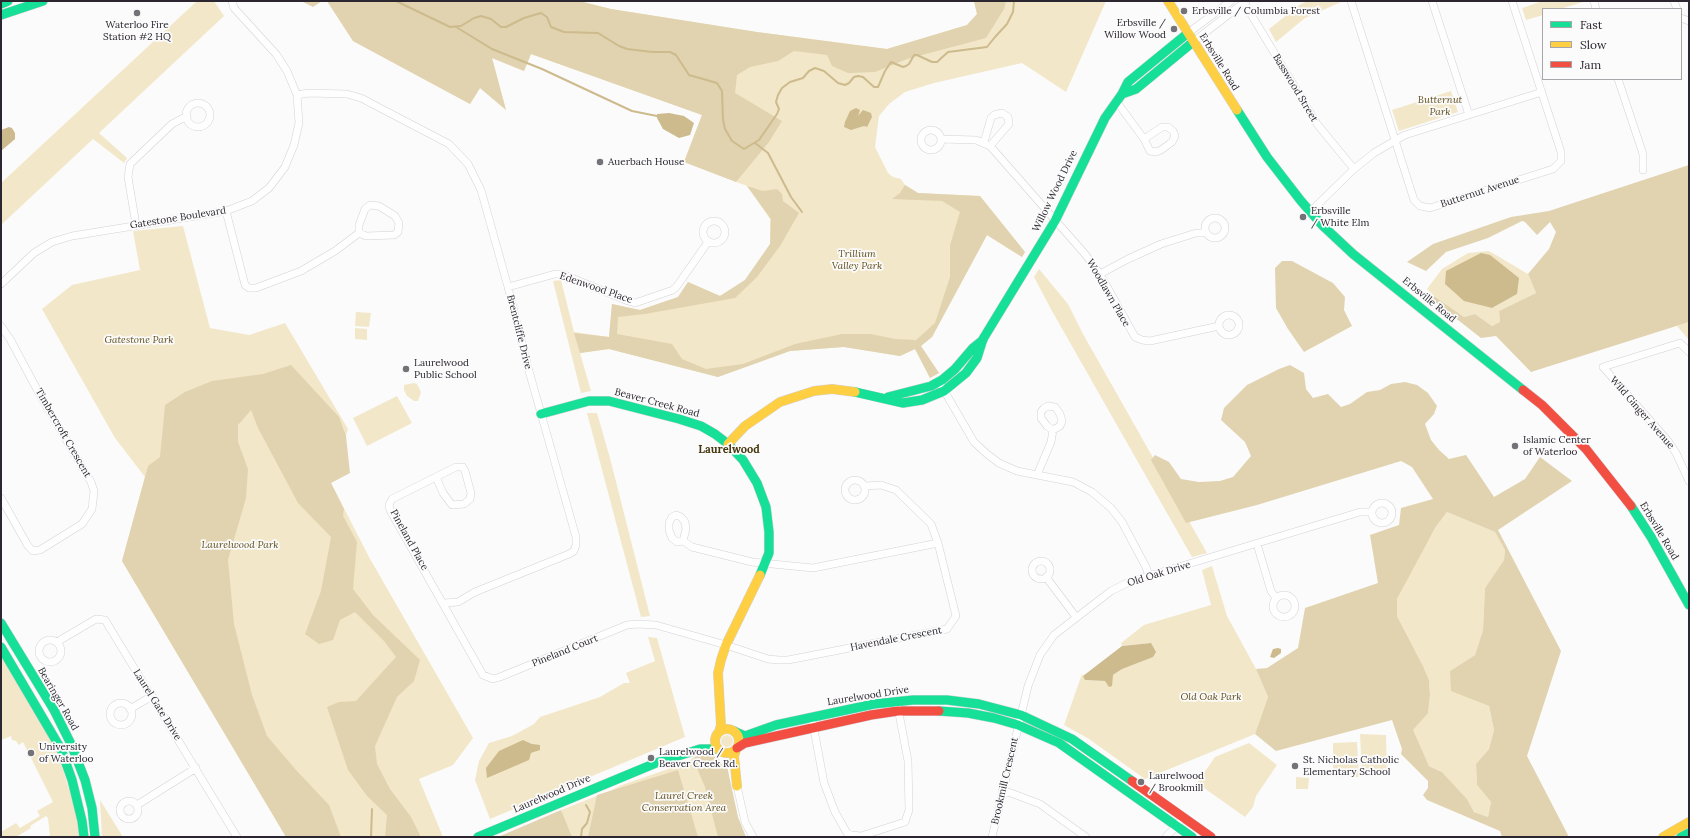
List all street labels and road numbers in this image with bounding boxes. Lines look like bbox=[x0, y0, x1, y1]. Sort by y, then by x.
street label: Erbsville Road bbox=[1197, 31, 1241, 93]
street label: Basswood Street bbox=[1270, 52, 1320, 124]
street label: Willow Wood Drive bbox=[1030, 148, 1080, 234]
street label: Butternut Avenue bbox=[1439, 174, 1521, 210]
street label: Gatestone Boulevard bbox=[129, 204, 227, 232]
street label: Woodlawn Place bbox=[1084, 257, 1132, 329]
street label: Edenwood Place bbox=[558, 270, 634, 306]
street label: Erbsville Road bbox=[1400, 275, 1458, 325]
street label: Brentcliffe Drive bbox=[504, 293, 534, 371]
street label: Wild Ginger Avenue bbox=[1607, 374, 1677, 452]
street label: Timbercroft Crescent bbox=[33, 386, 93, 480]
street label: Beaver Creek Road bbox=[613, 386, 701, 420]
street label: Erbsville Road bbox=[1637, 500, 1681, 562]
street label: Pineland Place bbox=[387, 508, 431, 572]
street label: Old Oak Drive bbox=[1126, 559, 1192, 589]
street label: Havendale Crescent bbox=[849, 624, 943, 654]
street label: Pineland Court bbox=[530, 632, 600, 670]
street label: Bearinger Road bbox=[35, 665, 81, 733]
street label: Laurel Gate Drive bbox=[130, 667, 184, 743]
street label: Laurelwood Drive bbox=[826, 684, 910, 708]
street label: Brookmill Crescent bbox=[989, 736, 1021, 826]
street label: Laurelwood Drive bbox=[512, 772, 592, 816]

